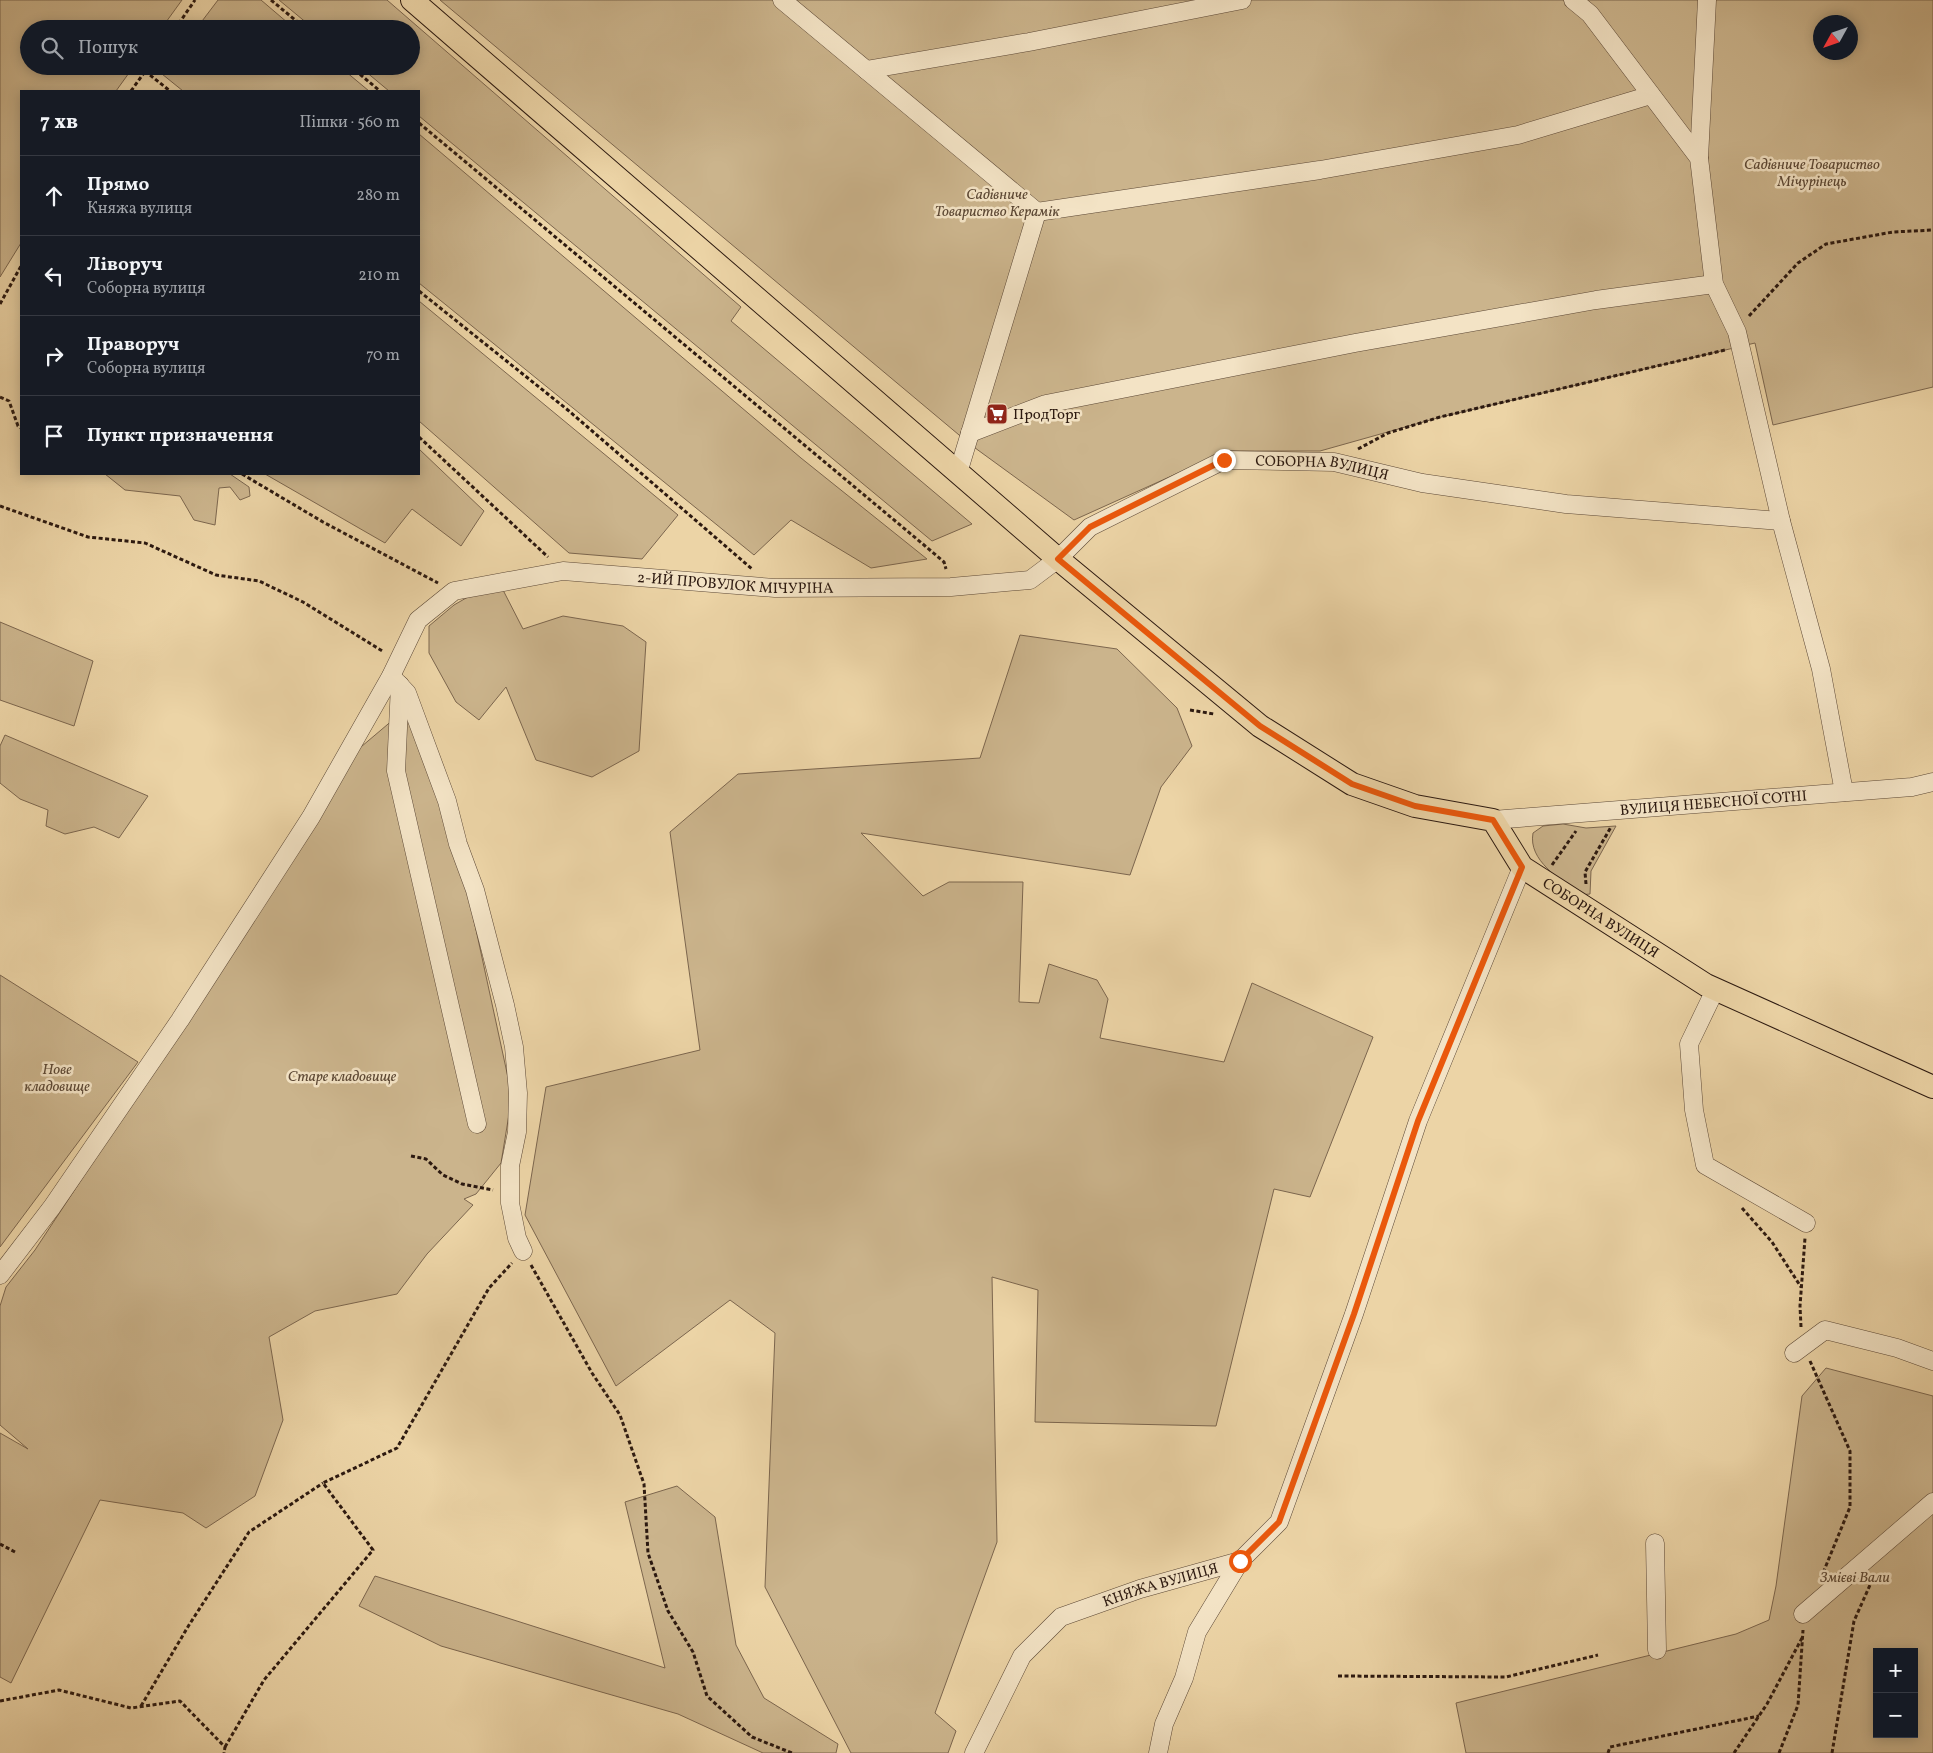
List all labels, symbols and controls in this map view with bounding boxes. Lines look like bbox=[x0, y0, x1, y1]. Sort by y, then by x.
north arrow bbox=[1813, 15, 1858, 60]
search box bbox=[20, 20, 420, 75]
icon: search bbox=[38, 34, 66, 62]
text: Пошук bbox=[78, 35, 138, 61]
text: 7 хв bbox=[40, 108, 78, 137]
text: Пішки · 560 m bbox=[299, 112, 400, 134]
park label: Садівниче Товариство Мічурінець bbox=[1744, 155, 1880, 193]
text: Прямо bbox=[87, 172, 149, 198]
icon: ahead bbox=[40, 182, 68, 210]
text: 280 m bbox=[356, 185, 400, 207]
park label: Садівниче Товариство Керамік bbox=[935, 185, 1060, 223]
text: Княжа вулиця bbox=[87, 198, 192, 220]
text: Ліворуч bbox=[87, 252, 162, 278]
icon: left bbox=[40, 262, 68, 290]
text: 210 m bbox=[358, 265, 400, 287]
text: Соборна вулиця bbox=[87, 278, 205, 300]
text: Праворуч bbox=[87, 332, 179, 358]
icon: right bbox=[40, 342, 68, 370]
text: 70 m bbox=[366, 345, 400, 367]
text: Соборна вулиця bbox=[87, 358, 205, 380]
supermarket icon: ПродТорг bbox=[985, 402, 1009, 426]
place label: ПродТорг bbox=[1013, 405, 1080, 426]
icon: arrive bbox=[40, 422, 68, 450]
text: Пункт призначення bbox=[87, 423, 273, 449]
route end bbox=[1213, 449, 1236, 472]
street label: СОБОРНА ВУЛИЦЯ bbox=[1255, 452, 1391, 487]
street label: 2-ИЙ ПРОВУЛОК МІЧУРІНА bbox=[636, 568, 834, 600]
street label: ВУЛИЦЯ НЕБЕСНОЇ СОТНІ bbox=[1619, 786, 1808, 822]
street label: СОБОРНА ВУЛИЦЯ bbox=[1538, 874, 1662, 964]
park label: Нове кладовище bbox=[24, 1060, 90, 1098]
park label: Старе кладовище bbox=[288, 1067, 397, 1088]
route start bbox=[1229, 1550, 1252, 1573]
street label: КНЯЖА ВУЛИЦЯ bbox=[1100, 1559, 1221, 1613]
park label: Змієві Вали bbox=[1819, 1568, 1890, 1589]
map controls bbox=[1873, 1648, 1918, 1738]
button: + bbox=[1873, 1648, 1918, 1693]
button: − bbox=[1873, 1693, 1918, 1738]

